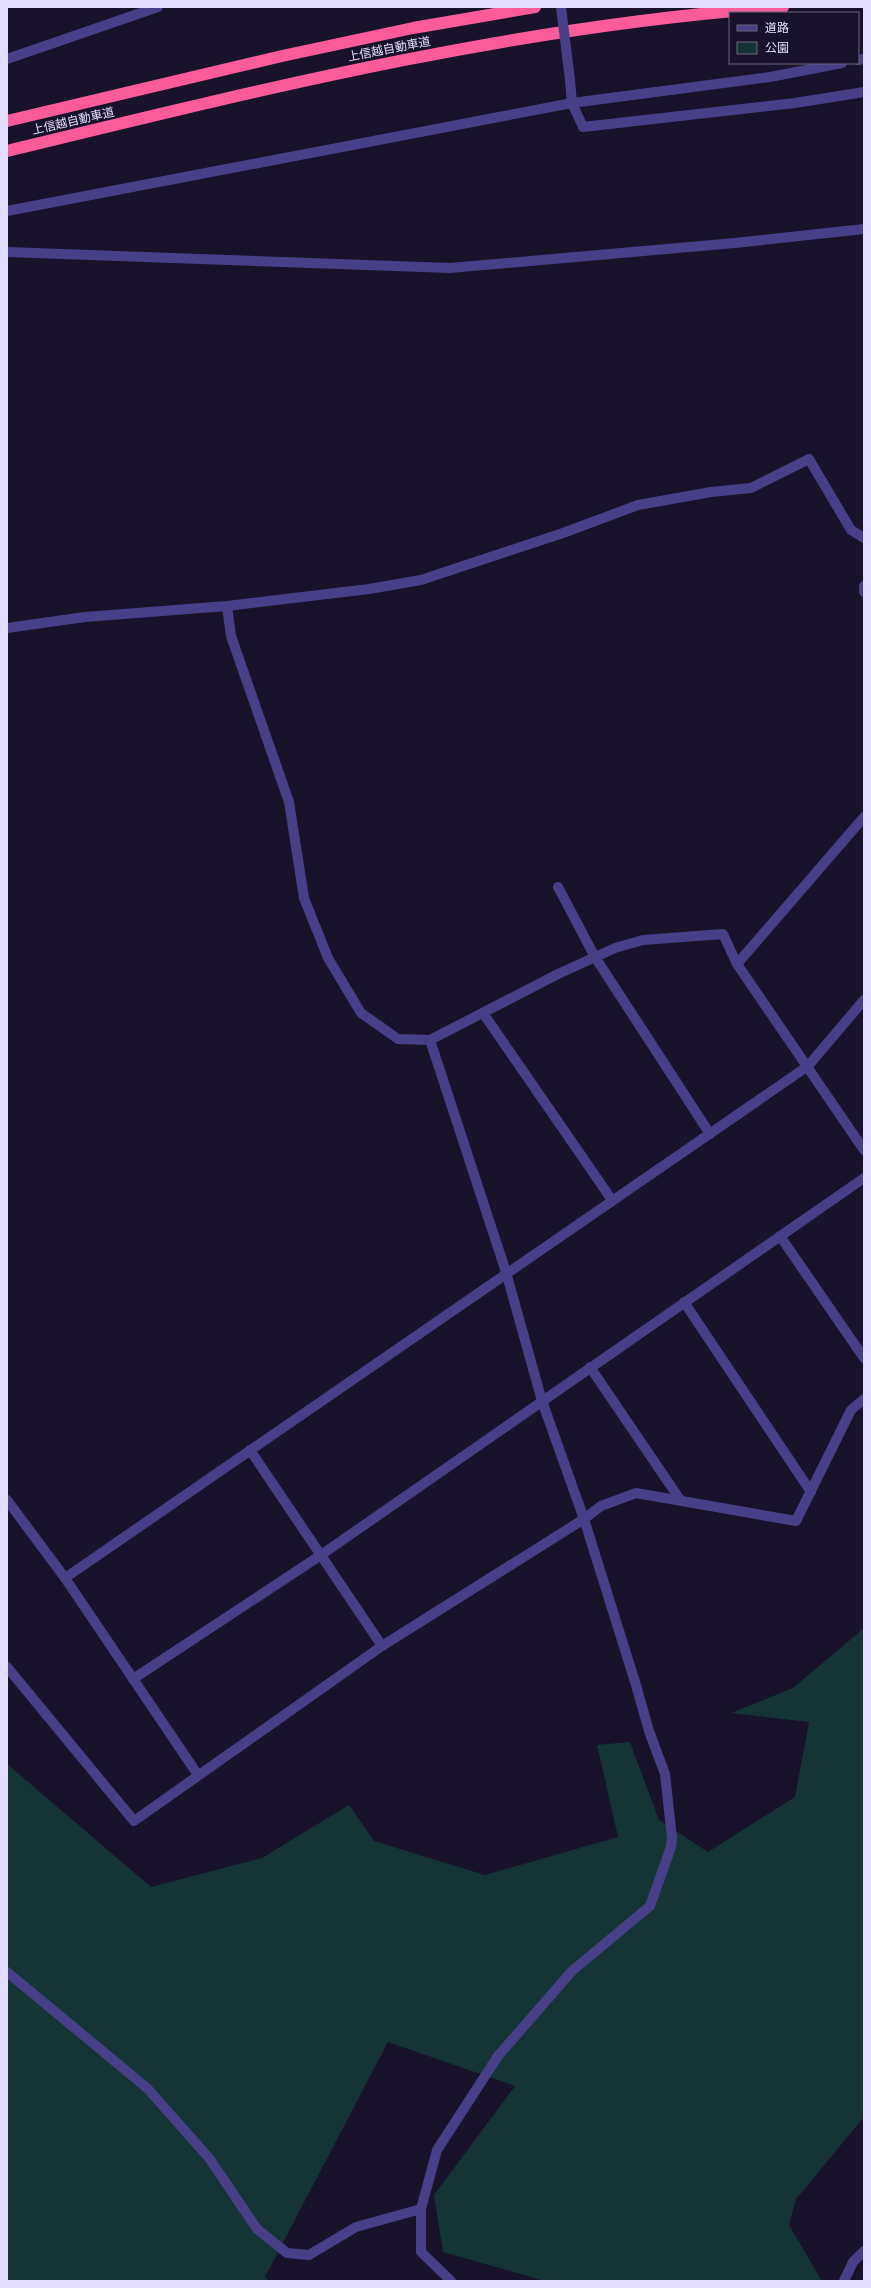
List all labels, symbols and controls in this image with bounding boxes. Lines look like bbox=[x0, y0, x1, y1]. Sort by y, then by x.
legend bbox=[729, 12, 859, 64]
text: 道路 bbox=[765, 20, 789, 35]
street label: 上信越自動車道 bbox=[346, 33, 432, 64]
text: 公園 bbox=[765, 40, 789, 55]
street label: 上信越自動車道 bbox=[30, 104, 116, 137]

